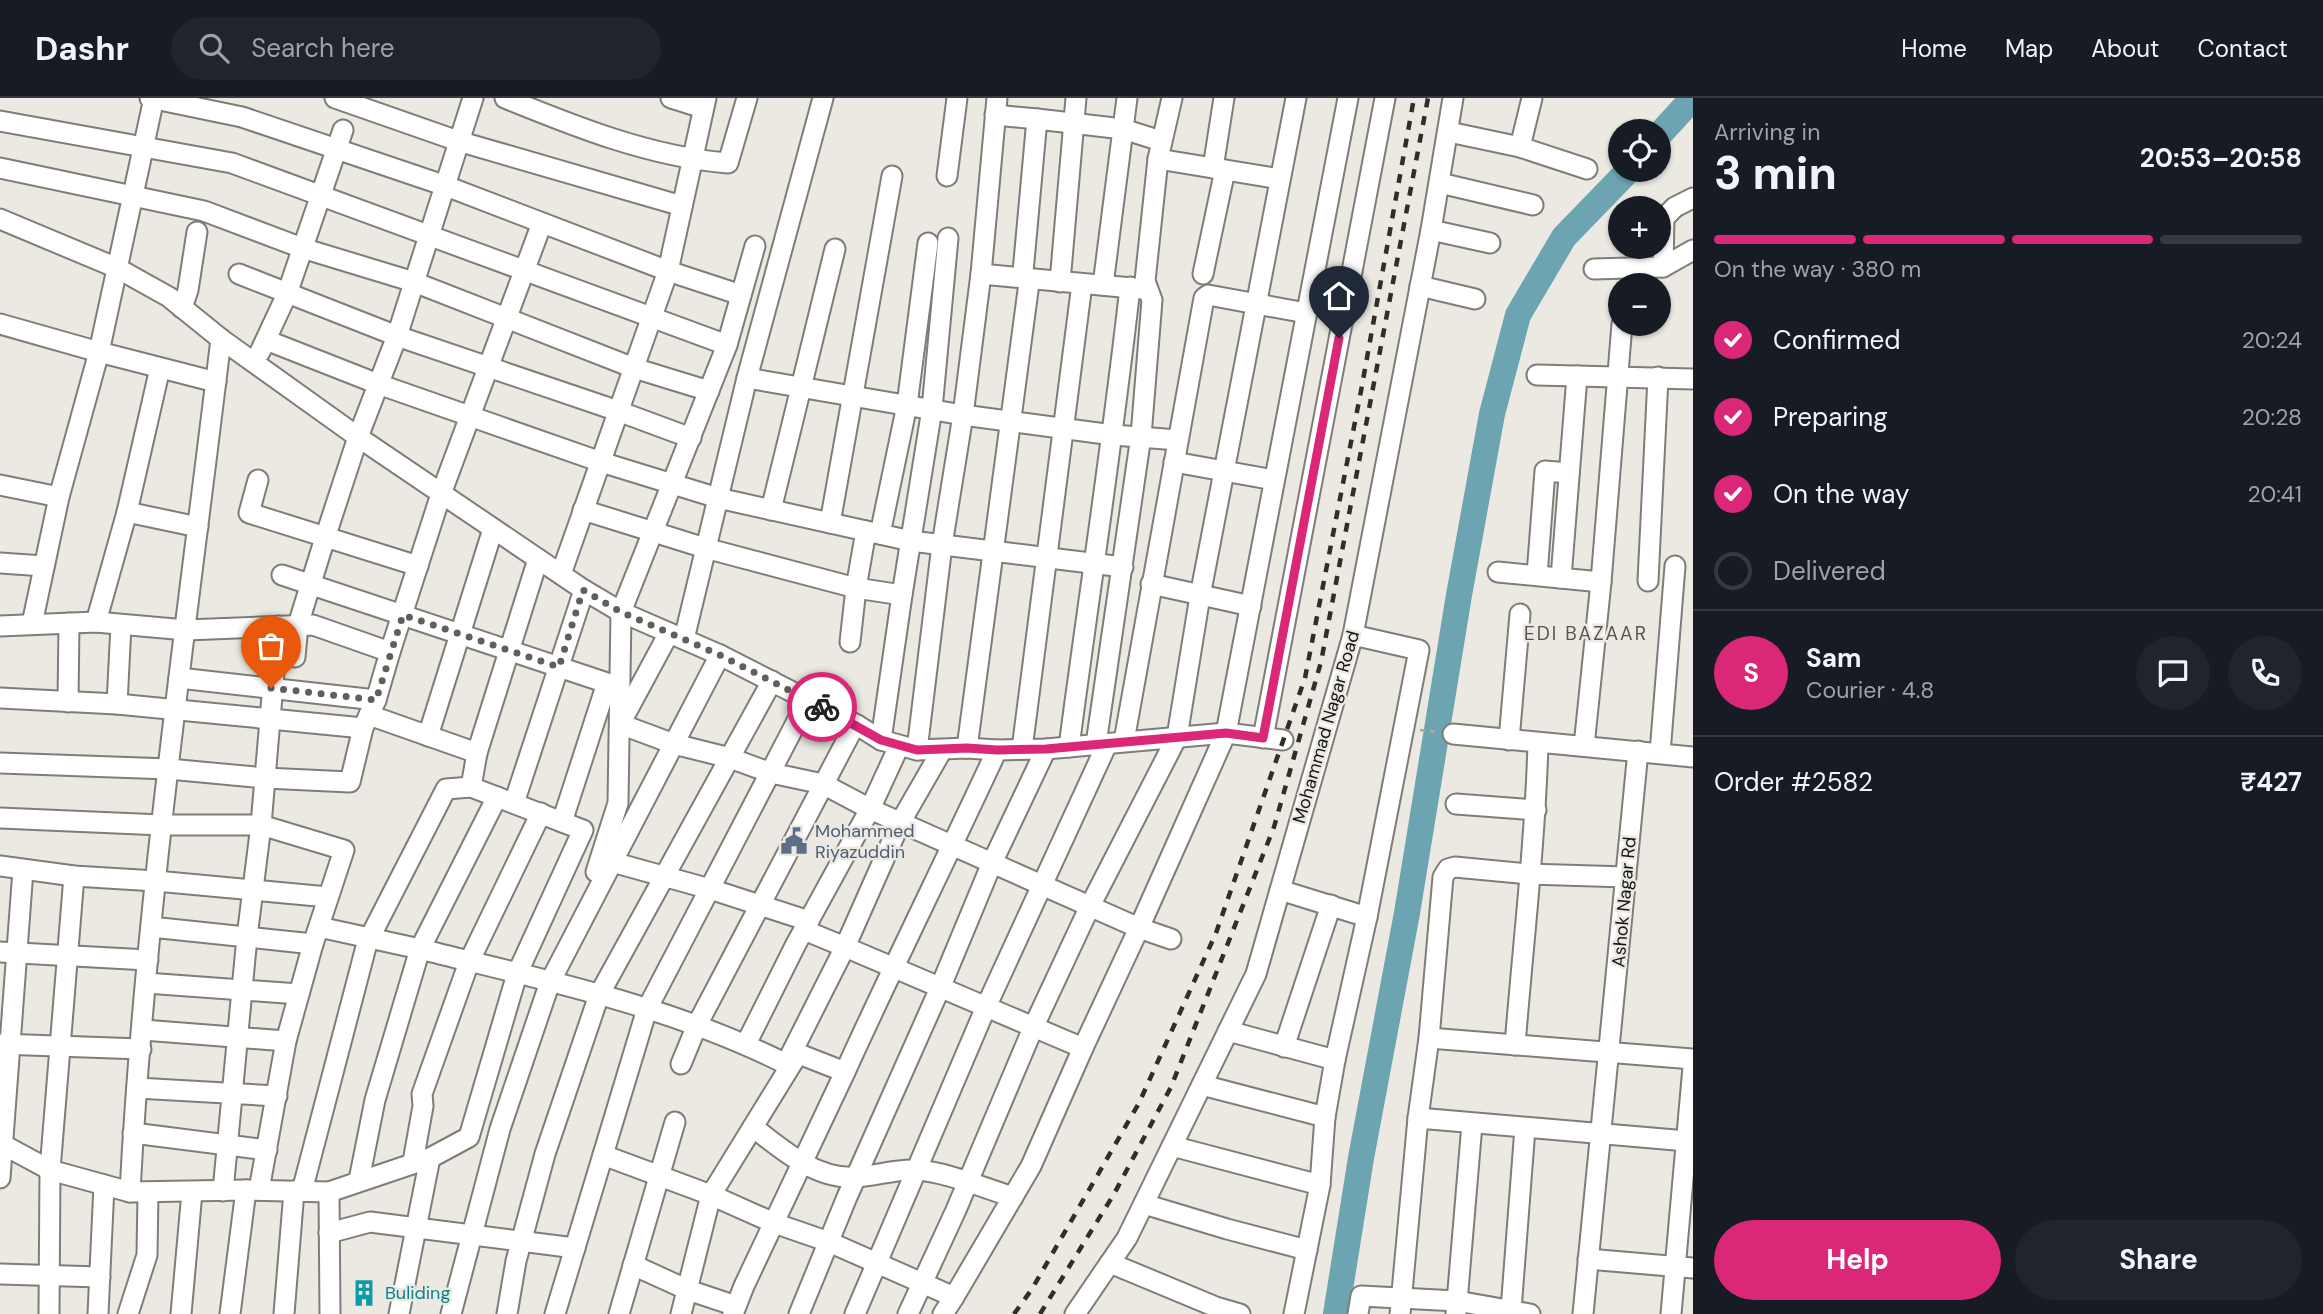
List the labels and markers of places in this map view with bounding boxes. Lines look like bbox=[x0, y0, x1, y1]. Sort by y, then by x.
pin bbox=[1309, 266, 1369, 338]
pin bbox=[241, 616, 301, 688]
place label: Mohammed Riyazuddin bbox=[815, 819, 915, 864]
public building icon: Mohammed Riyazuddin bbox=[779, 826, 809, 856]
building icon: Buliding bbox=[349, 1278, 379, 1308]
place label: Buliding bbox=[385, 1281, 450, 1305]

